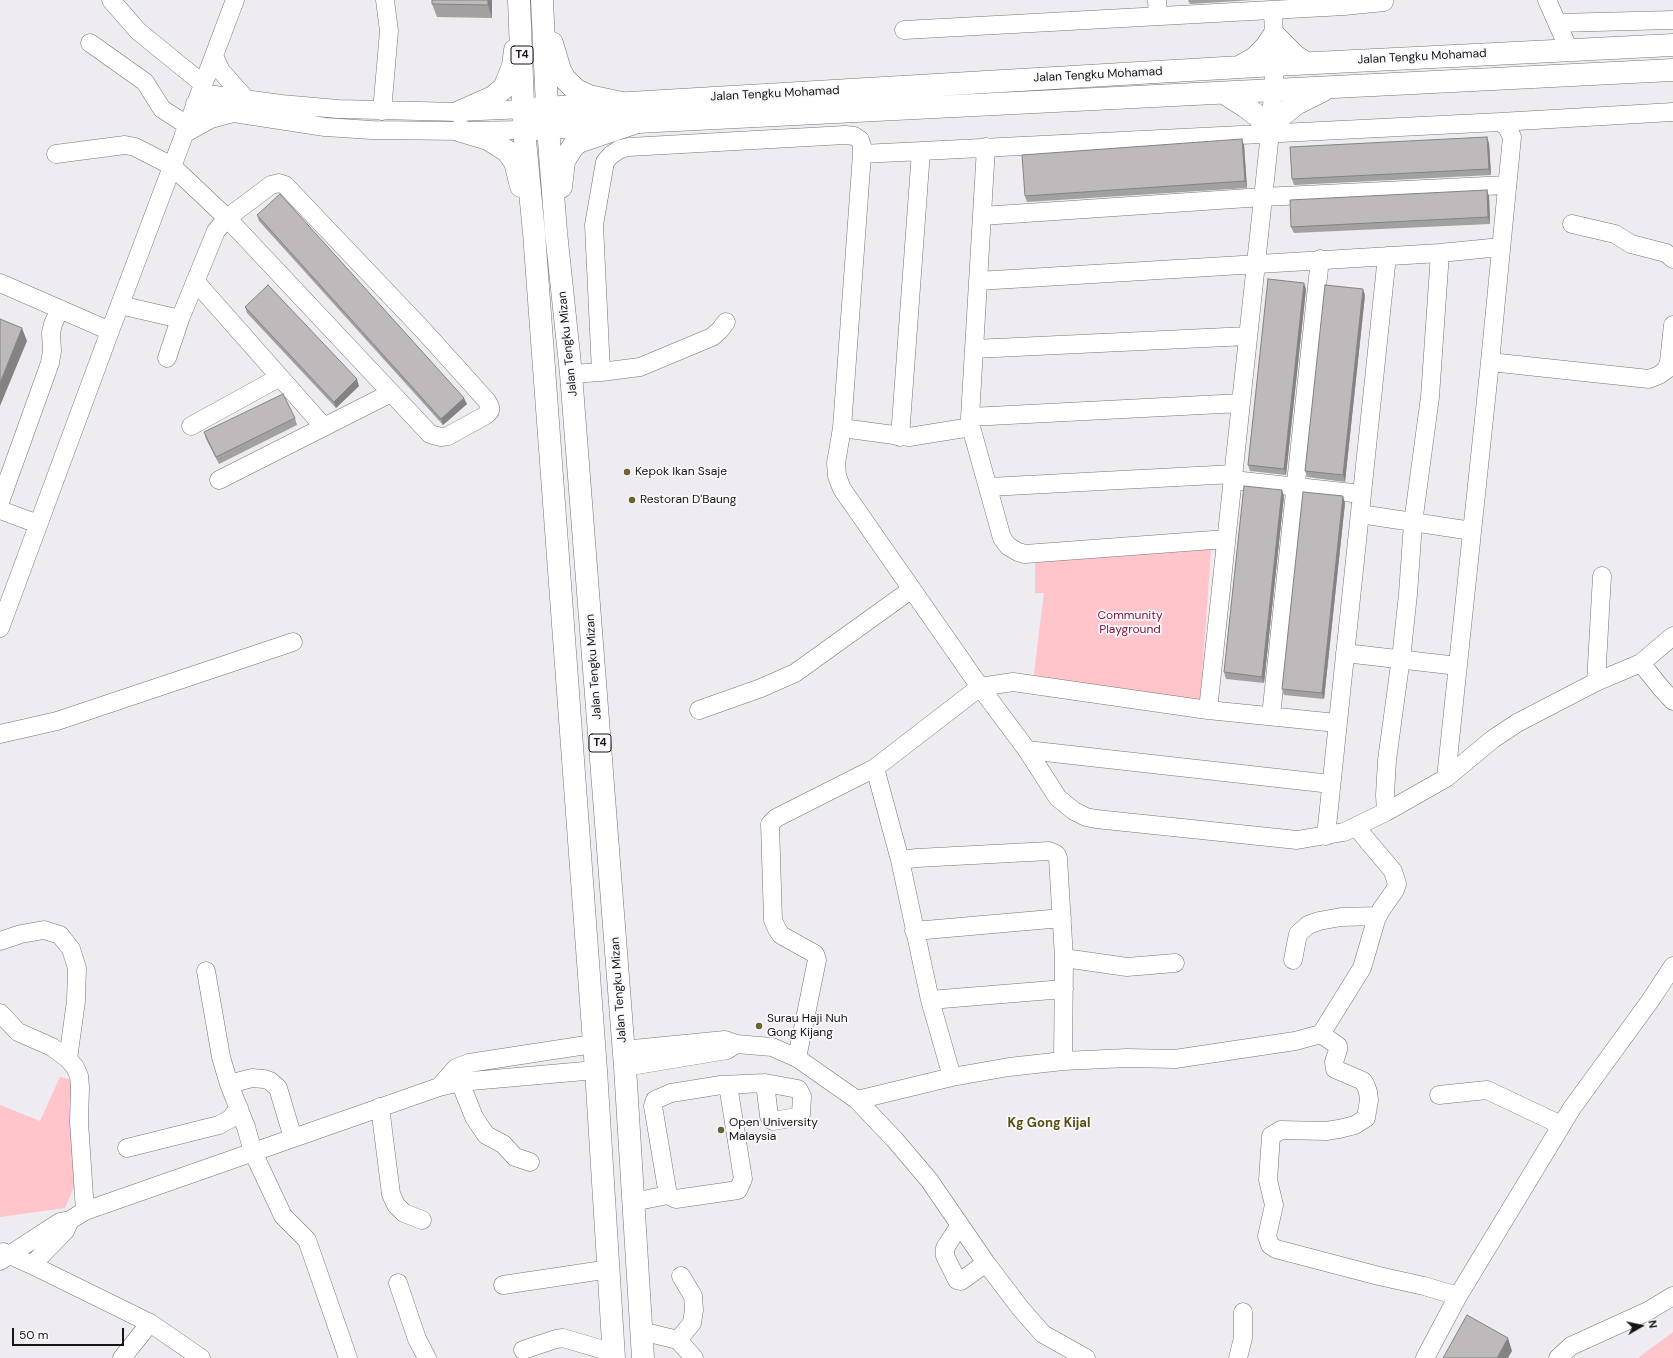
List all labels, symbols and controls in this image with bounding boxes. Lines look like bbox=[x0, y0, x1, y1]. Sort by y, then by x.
road number: T4 bbox=[511, 46, 533, 64]
street label: Jalan Tengku Mohamad bbox=[1357, 46, 1487, 68]
street label: Jalan Tengku Mohamad bbox=[1033, 64, 1163, 86]
street label: Jalan Tengku Mohamad bbox=[710, 83, 840, 105]
street label: Jalan Tengku Mizan bbox=[555, 291, 581, 397]
place label: Kepok Ikan Ssaje bbox=[635, 465, 727, 479]
marker: Kepok Ikan Ssaje bbox=[622, 467, 632, 477]
place label: Restoran D'Baung bbox=[640, 493, 736, 507]
marker: Restoran D'Baung bbox=[627, 495, 637, 505]
park label: Community Playground bbox=[1097, 609, 1163, 637]
street label: Jalan Tengku Mizan bbox=[583, 614, 605, 720]
road number: T4 bbox=[589, 734, 611, 752]
street label: Jalan Tengku Mizan bbox=[608, 937, 630, 1043]
place label: Surau Haji Nuh Gong Kijang bbox=[767, 1012, 848, 1040]
marker: Surau Haji Nuh Gong Kijang bbox=[754, 1021, 764, 1031]
place label: Open University Malaysia bbox=[729, 1116, 818, 1144]
district label: Kg Gong Kijal bbox=[1008, 1116, 1090, 1132]
marker: Open University Malaysia bbox=[716, 1125, 726, 1135]
north arrow bbox=[1621, 1306, 1661, 1346]
text: N bbox=[1645, 1319, 1660, 1329]
scale bar bbox=[14, 1320, 126, 1346]
text: 50 m bbox=[19, 1327, 48, 1343]

